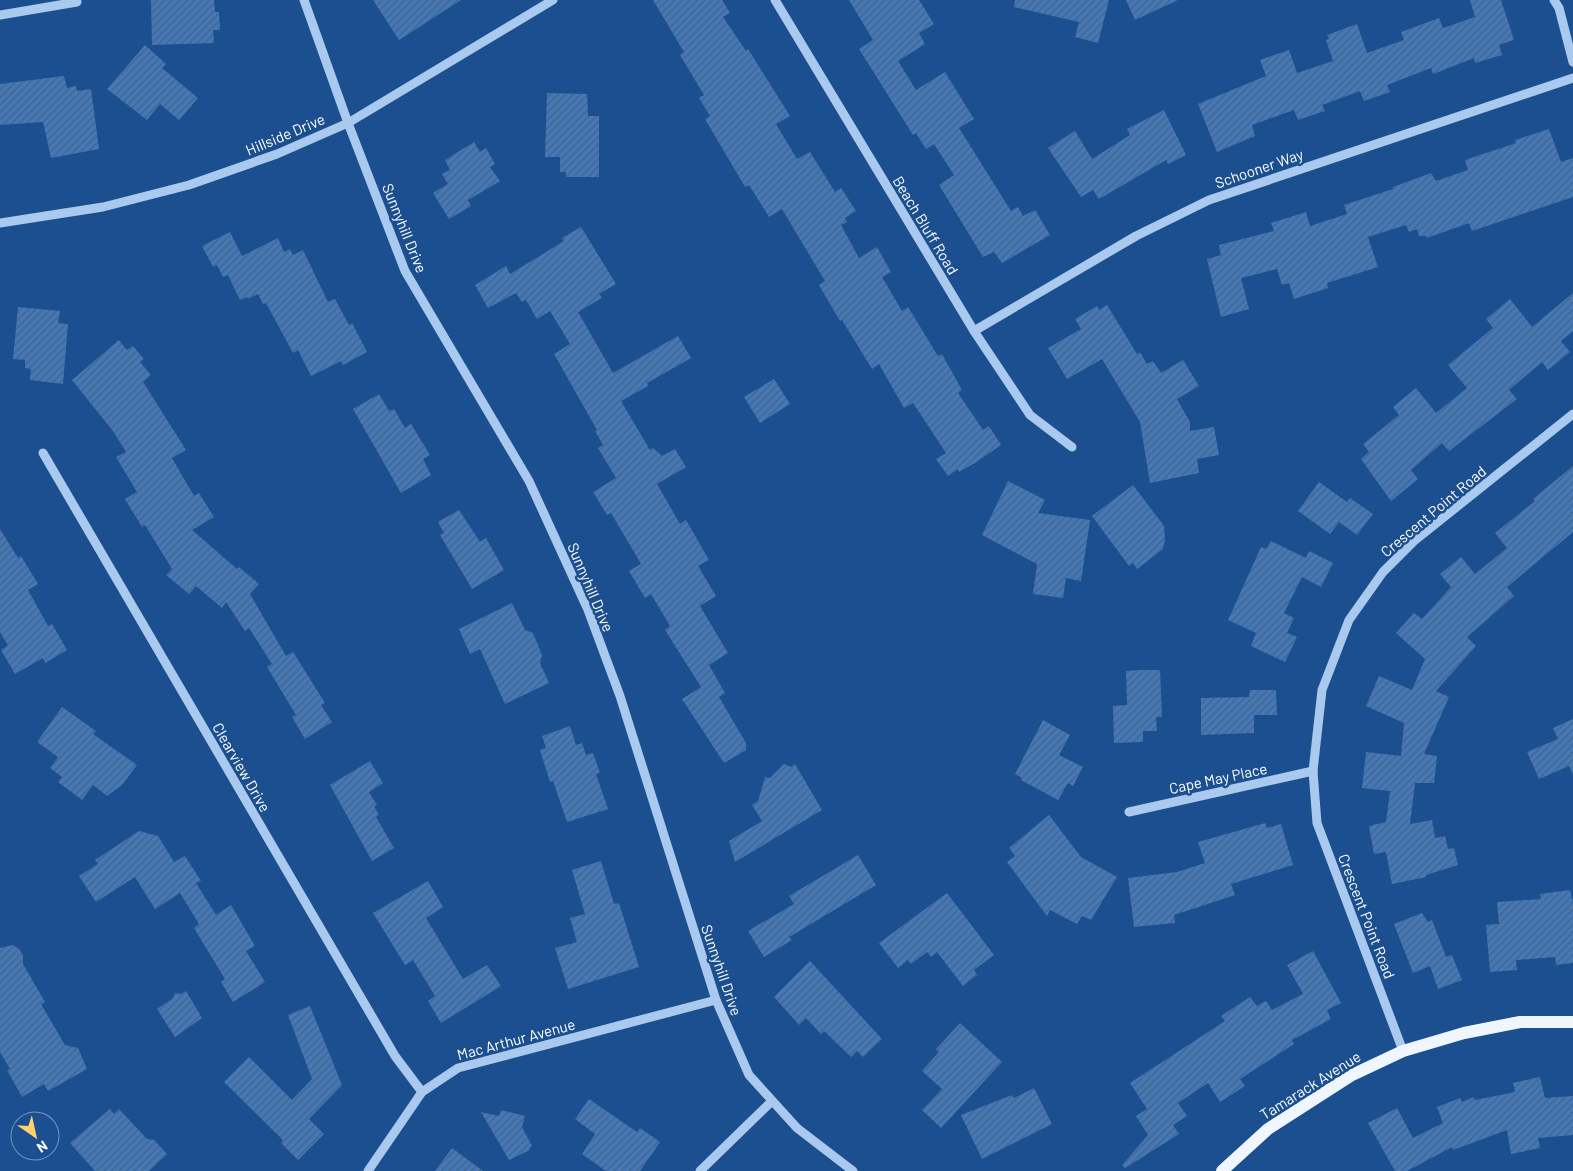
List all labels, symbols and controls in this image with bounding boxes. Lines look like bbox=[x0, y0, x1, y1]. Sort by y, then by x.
street label: Hillside Drive bbox=[243, 109, 327, 159]
street label: Schooner Way bbox=[1212, 144, 1306, 192]
street label: Beach Bluff Road bbox=[890, 173, 962, 277]
street label: Sunnyhill Drive bbox=[379, 181, 431, 275]
street label: Crescent Point Road bbox=[1377, 462, 1489, 560]
street label: Sunnyhill Drive bbox=[564, 540, 618, 634]
street label: Clearview Drive bbox=[209, 719, 275, 815]
street label: Cape May Place bbox=[1167, 759, 1269, 797]
street label: Crescent Point Road bbox=[1335, 851, 1399, 981]
street label: Sunnyhill Drive bbox=[698, 922, 746, 1018]
street label: Mac Arthur Avenue bbox=[455, 1015, 577, 1063]
street label: Tamarack Avenue bbox=[1256, 1047, 1364, 1123]
north arrow bbox=[10, 1111, 60, 1161]
text: N bbox=[34, 1138, 51, 1157]

